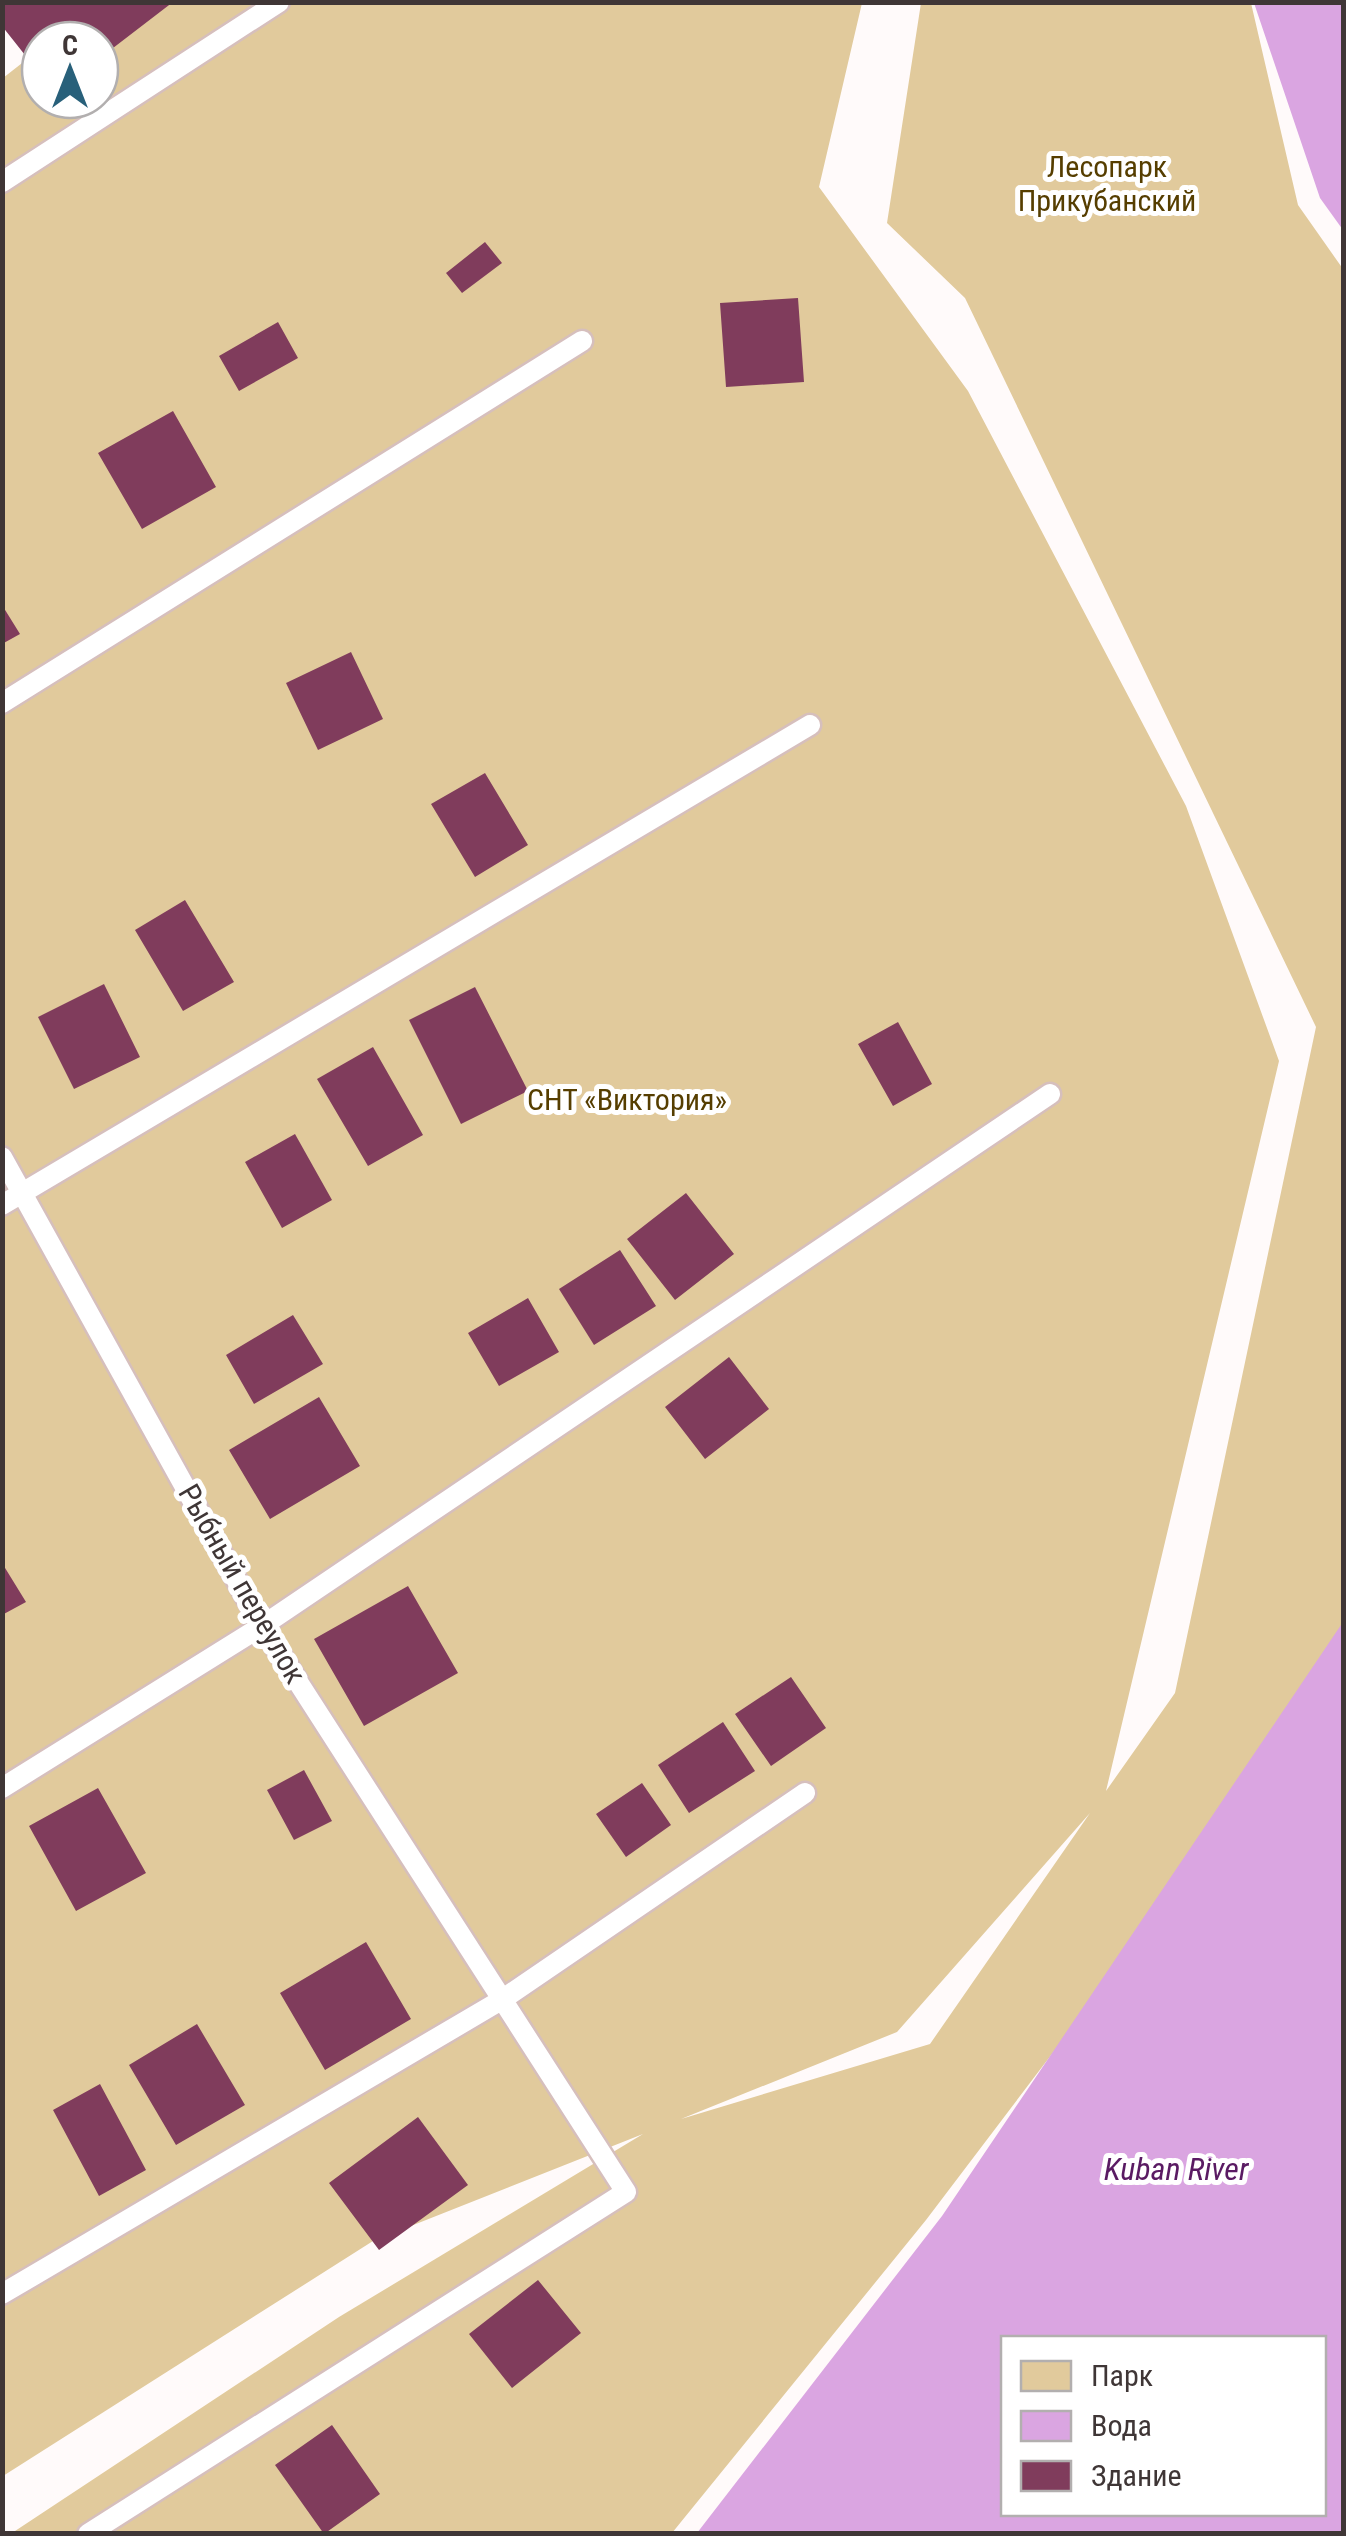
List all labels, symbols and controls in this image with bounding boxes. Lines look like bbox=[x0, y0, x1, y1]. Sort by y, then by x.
north arrow bbox=[20, 20, 120, 120]
text: С bbox=[62, 29, 78, 62]
park label: Лесопарк Прикубанский bbox=[1018, 149, 1196, 218]
park label: СНТ «Виктория» bbox=[527, 1082, 727, 1117]
street label: Рыбный переулок bbox=[171, 1478, 314, 1689]
water label: Kuban River bbox=[1104, 2150, 1250, 2188]
legend bbox=[1001, 2336, 1326, 2516]
text: Парк bbox=[1091, 2358, 1153, 2393]
text: Вода bbox=[1091, 2408, 1152, 2443]
text: Здание bbox=[1091, 2458, 1182, 2493]

